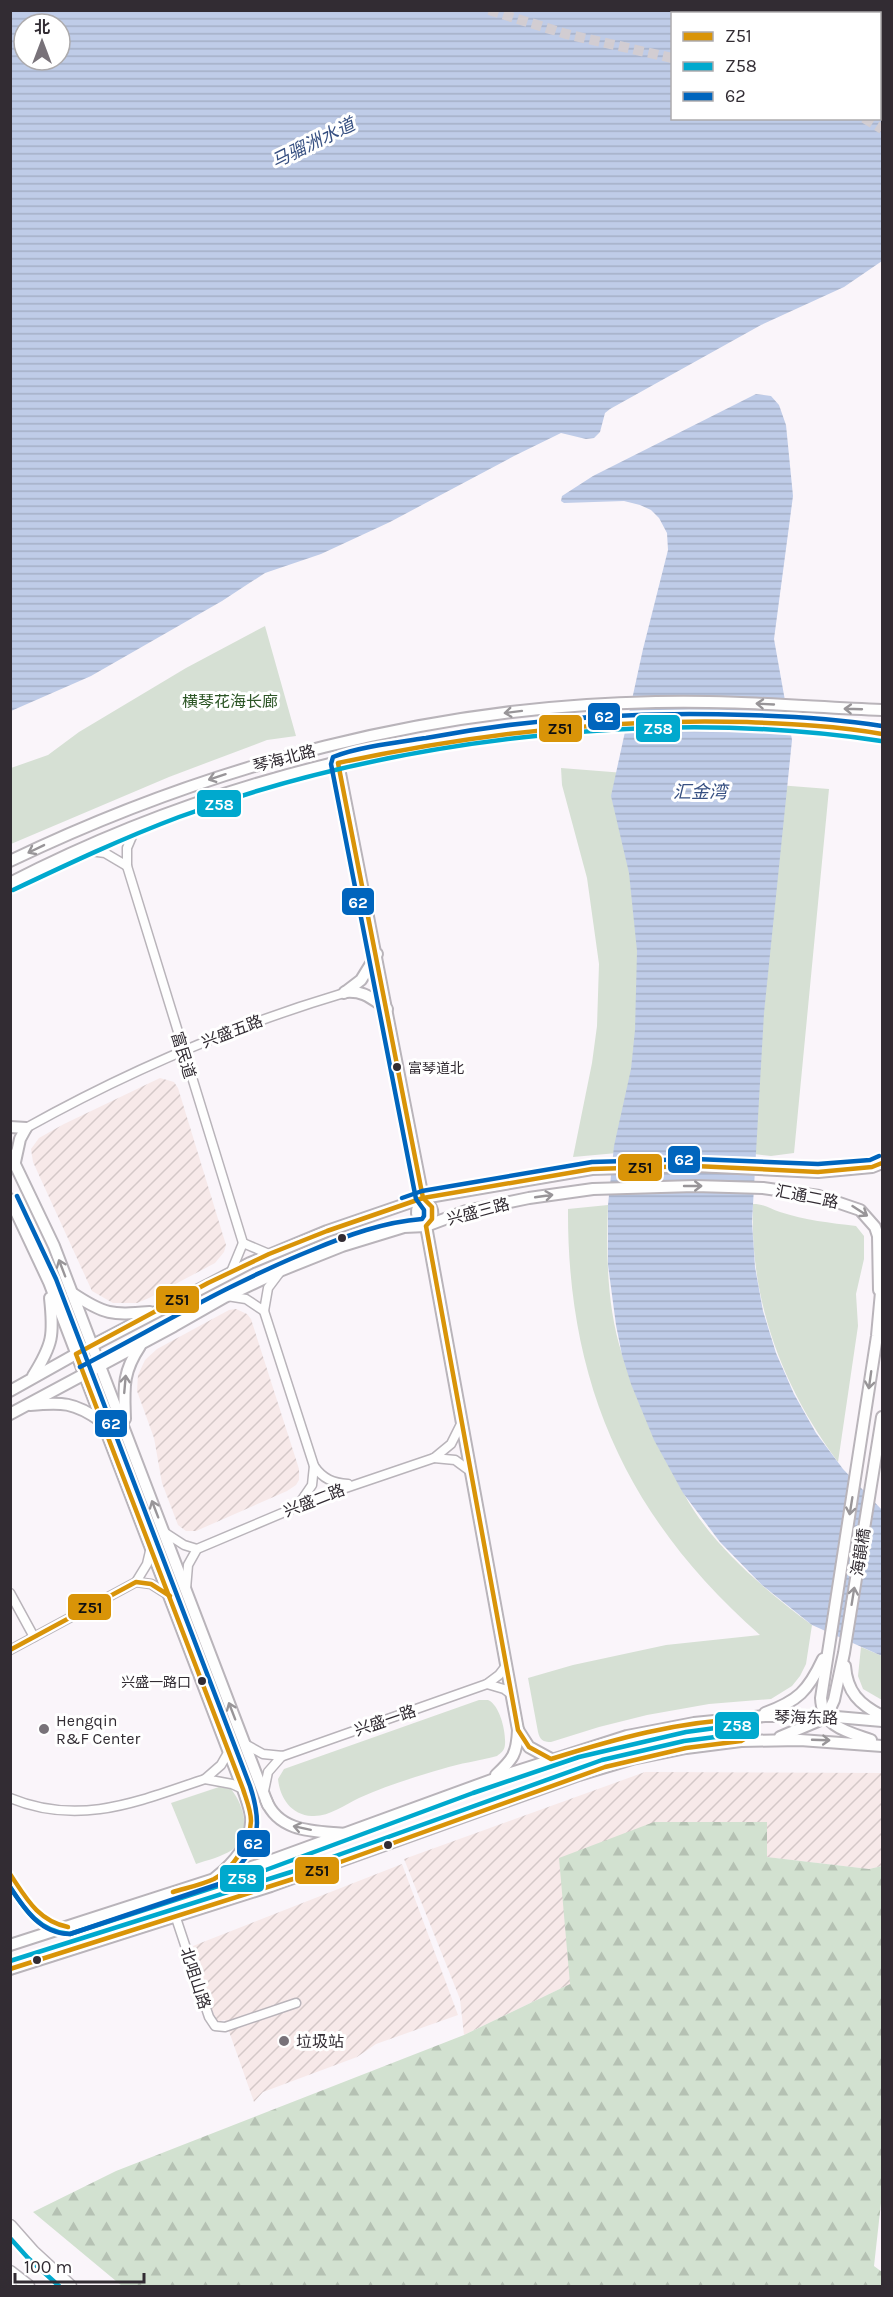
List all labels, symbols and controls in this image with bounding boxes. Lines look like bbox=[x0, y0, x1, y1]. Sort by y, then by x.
north arrow bbox=[12, 12, 72, 72]
legend bbox=[671, 12, 881, 120]
text: 北 bbox=[34, 18, 50, 37]
text: Z51 bbox=[725, 25, 752, 47]
text: Z58 bbox=[725, 55, 757, 77]
text: 62 bbox=[725, 85, 746, 107]
water label: 马骝洲水道 bbox=[268, 112, 361, 173]
park label: 横琴花海长廊 bbox=[182, 692, 278, 711]
one-way arrow bbox=[755, 698, 775, 709]
line badge: 62 bbox=[587, 702, 621, 731]
one-way arrow bbox=[843, 703, 863, 714]
one-way arrow bbox=[504, 707, 524, 718]
text: 62 bbox=[594, 707, 614, 726]
line badge: Z51 bbox=[538, 714, 583, 743]
line badge: Z58 bbox=[635, 714, 681, 743]
text: Z51 bbox=[547, 719, 573, 738]
text: Z58 bbox=[643, 719, 673, 738]
street label: 琴海北路 bbox=[251, 741, 318, 776]
one-way arrow bbox=[208, 773, 227, 784]
water label: 汇金湾 bbox=[673, 781, 730, 803]
line badge: Z58 bbox=[196, 789, 242, 818]
text: Z58 bbox=[204, 795, 234, 814]
one-way arrow bbox=[27, 844, 45, 856]
line badge: 62 bbox=[341, 887, 375, 916]
text: 62 bbox=[348, 893, 368, 912]
street label: 兴盛五路 bbox=[199, 1011, 265, 1052]
street label: 富民道 bbox=[167, 1029, 200, 1081]
place label: 富琴道北 bbox=[408, 1060, 464, 1077]
marker: 富琴道北 bbox=[391, 1061, 403, 1073]
line badge: 62 bbox=[667, 1145, 701, 1174]
text: 62 bbox=[674, 1150, 694, 1169]
line badge: Z51 bbox=[617, 1153, 663, 1182]
text: Z51 bbox=[627, 1158, 653, 1177]
one-way arrow bbox=[683, 1180, 703, 1192]
street label: 汇通二路 bbox=[774, 1181, 840, 1212]
one-way arrow bbox=[533, 1191, 553, 1202]
street label: 兴盛三路 bbox=[445, 1194, 512, 1229]
one-way arrow bbox=[851, 1205, 868, 1218]
unlabelled marker bbox=[336, 1232, 348, 1244]
one-way arrow bbox=[56, 1259, 67, 1278]
line badge: Z51 bbox=[155, 1285, 200, 1314]
text: Z51 bbox=[164, 1290, 190, 1309]
one-way arrow bbox=[865, 1369, 876, 1389]
one-way arrow bbox=[119, 1375, 130, 1395]
line badge: 62 bbox=[94, 1409, 128, 1438]
text: 62 bbox=[101, 1414, 121, 1433]
street label: 兴盛二路 bbox=[281, 1480, 347, 1521]
one-way arrow bbox=[845, 1496, 856, 1515]
one-way arrow bbox=[149, 1500, 160, 1519]
street label: 海韻橋 bbox=[847, 1527, 874, 1577]
one-way arrow bbox=[848, 1586, 859, 1606]
line badge: Z51 bbox=[67, 1593, 112, 1621]
text: Z51 bbox=[77, 1598, 103, 1617]
place label: 兴盛一路口 bbox=[121, 1674, 191, 1691]
marker: 兴盛一路口 bbox=[196, 1675, 208, 1687]
street label: 兴盛一路 bbox=[352, 1701, 419, 1740]
one-way arrow bbox=[226, 1702, 237, 1721]
street label: 琴海东路 bbox=[774, 1707, 838, 1728]
place label: Hengqin R&F Center bbox=[56, 1711, 141, 1748]
line badge: Z58 bbox=[714, 1711, 760, 1740]
text: Z58 bbox=[722, 1716, 752, 1735]
marker: Hengqin R&F Center bbox=[37, 1722, 51, 1736]
one-way arrow bbox=[810, 1735, 830, 1746]
one-way arrow bbox=[293, 1822, 312, 1834]
line badge: 62 bbox=[236, 1829, 271, 1858]
text: 62 bbox=[243, 1834, 263, 1853]
unlabelled marker bbox=[382, 1839, 394, 1851]
line badge: Z51 bbox=[294, 1856, 340, 1885]
text: Z51 bbox=[304, 1861, 330, 1880]
line badge: Z58 bbox=[219, 1864, 265, 1893]
text: Z58 bbox=[227, 1869, 257, 1888]
street label: 北咀山路 bbox=[177, 1945, 214, 2012]
unlabelled marker bbox=[31, 1954, 43, 1966]
place label: 垃圾站 bbox=[296, 2032, 344, 2051]
marker: 垃圾站 bbox=[277, 2034, 291, 2048]
scale bar bbox=[15, 2246, 144, 2284]
text: 100 m bbox=[24, 2256, 72, 2278]

